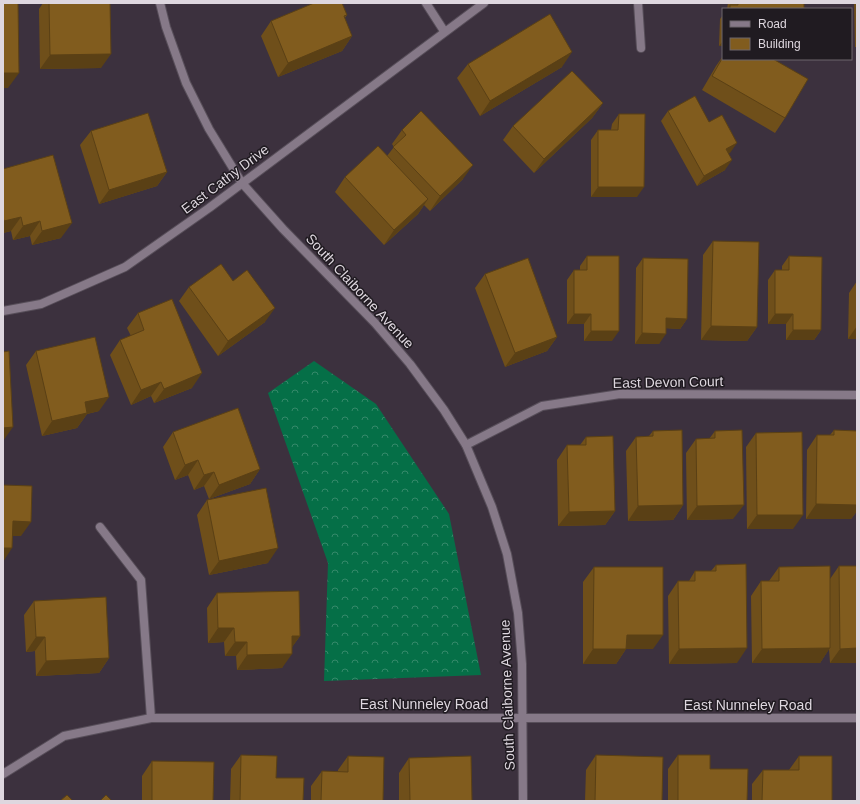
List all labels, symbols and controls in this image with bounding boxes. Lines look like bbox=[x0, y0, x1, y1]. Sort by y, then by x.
legend bbox=[722, 8, 852, 60]
text: Road bbox=[758, 17, 787, 31]
text: Building bbox=[758, 37, 801, 51]
street label: East Cathy Drive bbox=[178, 141, 272, 217]
street label: South Claiborne Avenue bbox=[303, 230, 417, 352]
street label: East Devon Court bbox=[613, 373, 723, 391]
street label: South Claiborne Avenue bbox=[496, 619, 518, 771]
street label: East Nunneley Road bbox=[360, 696, 488, 712]
street label: East Nunneley Road bbox=[684, 697, 812, 713]

